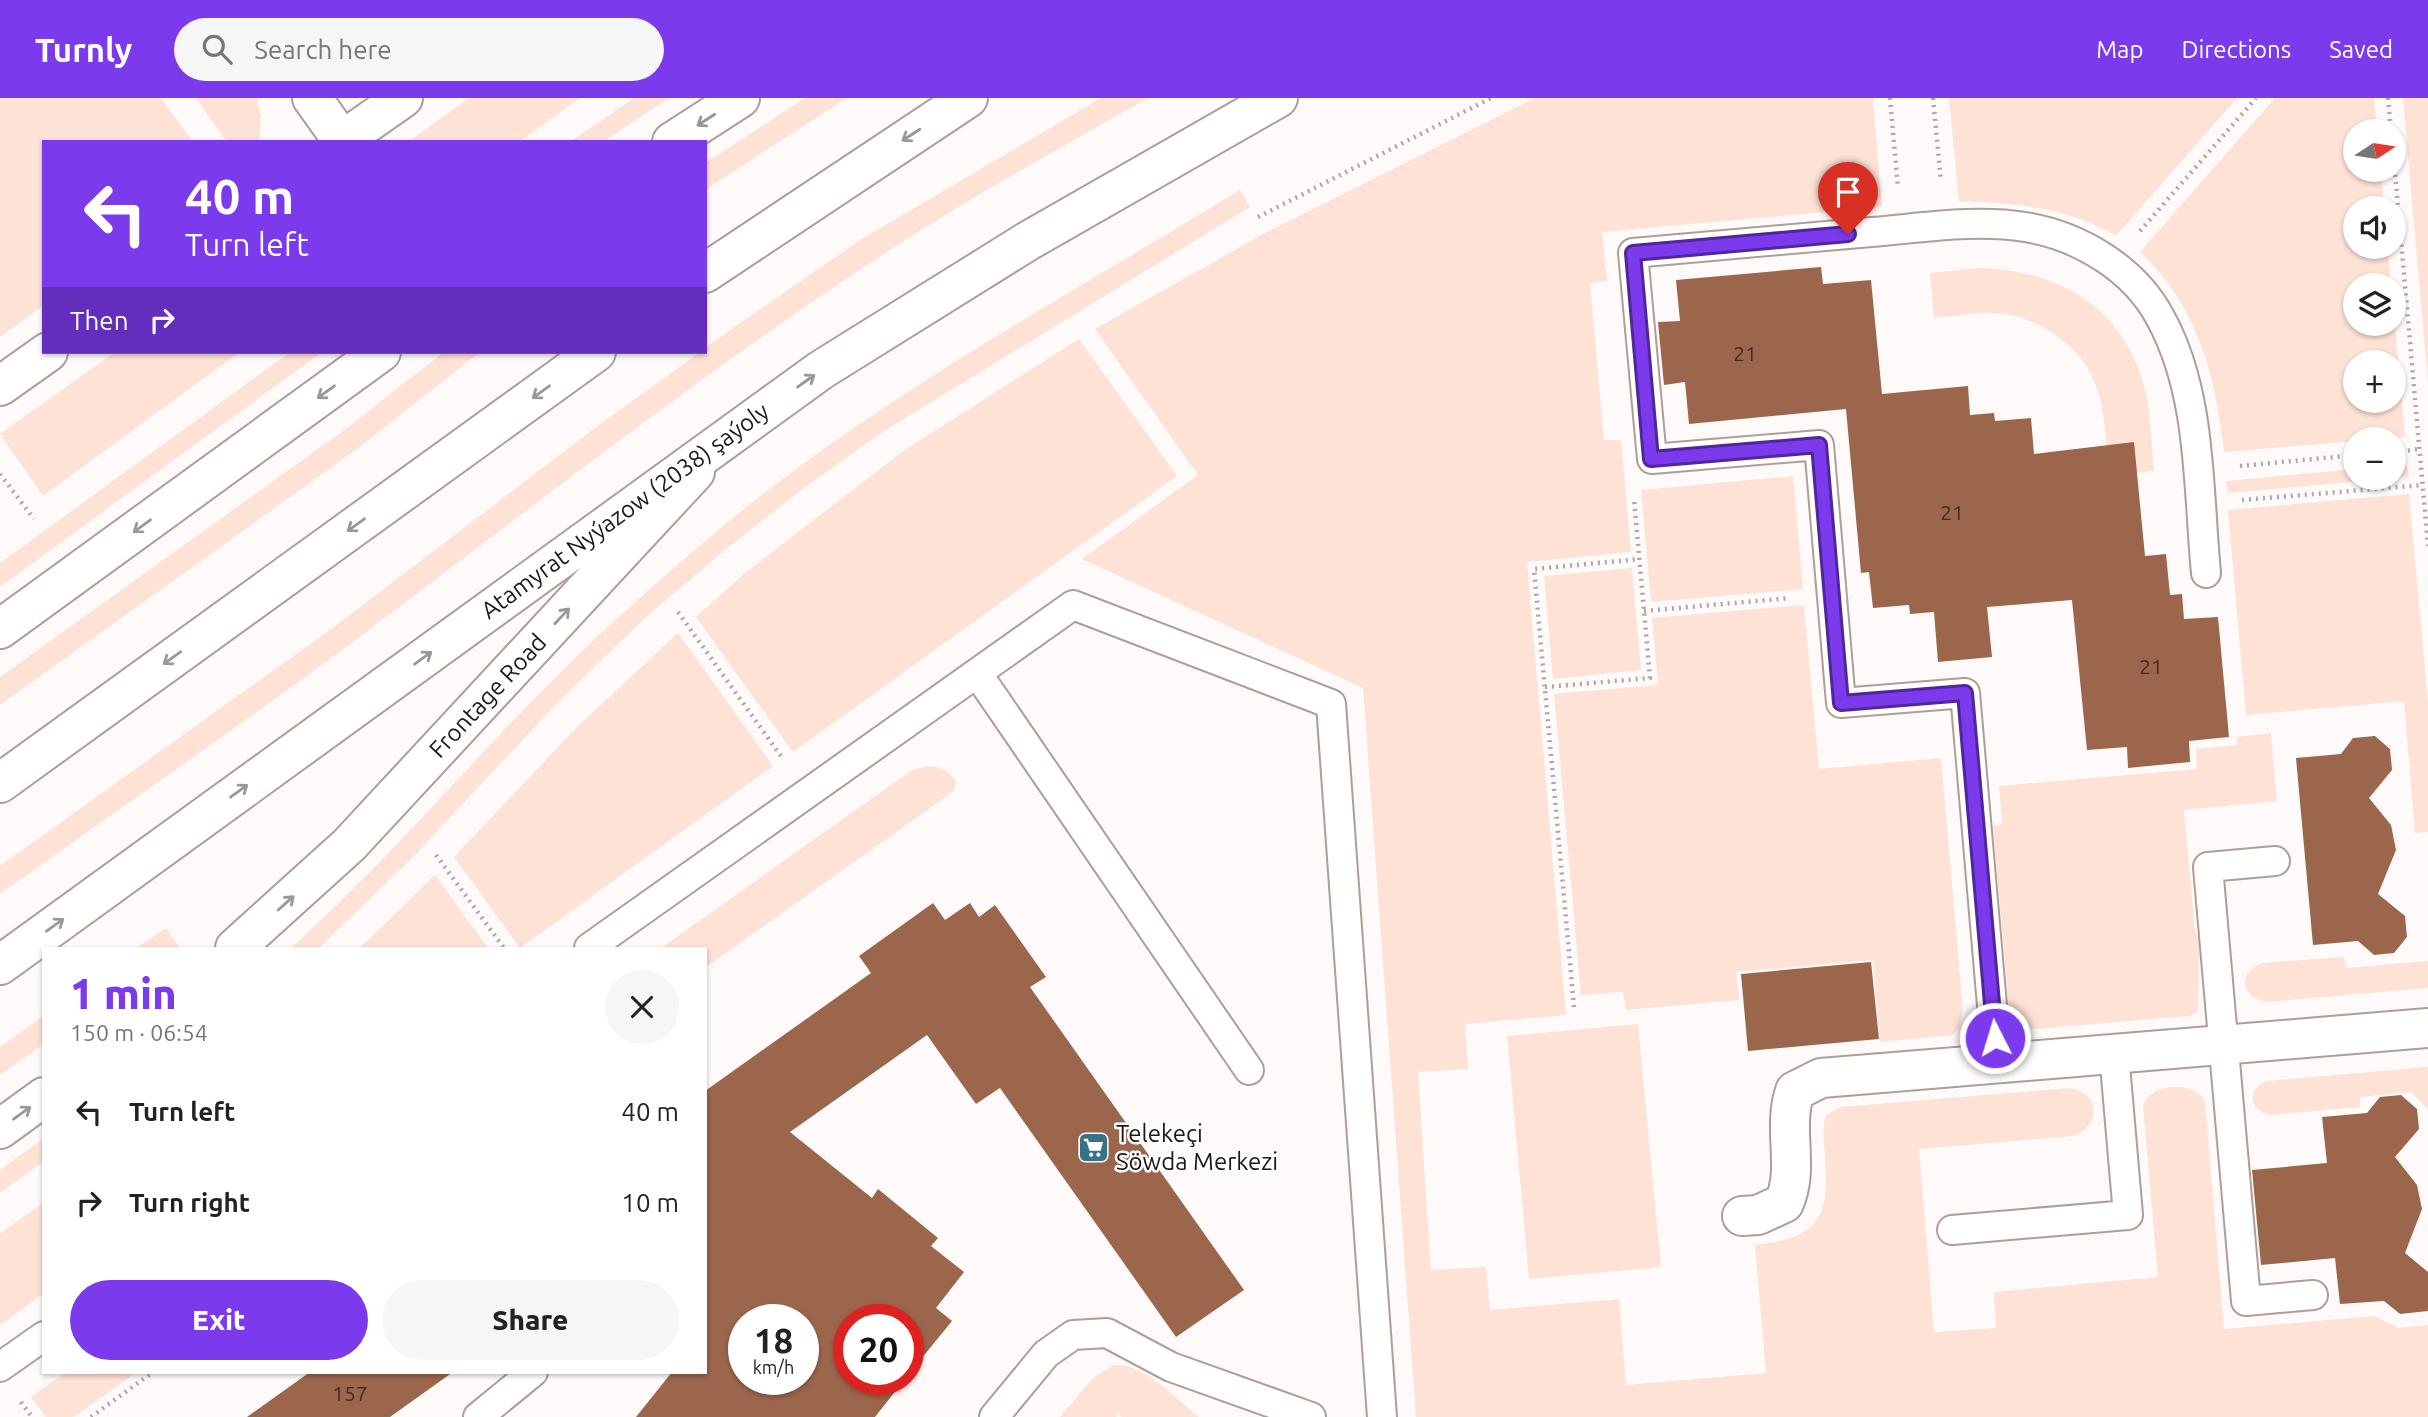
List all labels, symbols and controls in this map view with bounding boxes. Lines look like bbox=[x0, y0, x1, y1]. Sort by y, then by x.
search box bbox=[174, 18, 664, 81]
icon: search bbox=[198, 30, 236, 68]
text: Turnly bbox=[35, 31, 132, 68]
text: Search here bbox=[254, 35, 392, 64]
text: Map bbox=[2096, 36, 2143, 63]
text: Directions bbox=[2181, 36, 2291, 63]
text: Saved bbox=[2329, 36, 2393, 63]
one-way arrow bbox=[697, 112, 716, 127]
north arrow bbox=[2343, 119, 2406, 182]
map controls bbox=[2343, 119, 2406, 490]
one-way arrow bbox=[901, 128, 921, 142]
pin bbox=[1818, 162, 1878, 234]
icon: left bbox=[70, 168, 161, 259]
text: 40 m bbox=[185, 168, 294, 223]
icon: arrive bbox=[1829, 173, 1867, 211]
button: sound bbox=[2343, 196, 2406, 259]
text: Turn left bbox=[185, 226, 309, 262]
button: layers bbox=[2343, 273, 2406, 336]
icon: right bbox=[143, 301, 181, 339]
text: Then bbox=[70, 306, 129, 335]
house number: 21 bbox=[1733, 341, 1757, 365]
button: + bbox=[2343, 350, 2406, 413]
one-way arrow bbox=[796, 374, 815, 388]
one-way arrow bbox=[531, 384, 550, 399]
one-way arrow bbox=[317, 385, 336, 399]
street label: Atamyrat Nyýazow (2038) şaýoly bbox=[476, 397, 774, 624]
button: − bbox=[2343, 427, 2406, 490]
house number: 21 bbox=[1940, 500, 1964, 524]
one-way arrow bbox=[347, 518, 366, 532]
one-way arrow bbox=[133, 519, 152, 533]
one-way arrow bbox=[554, 607, 570, 625]
street label: Frontage Road bbox=[424, 628, 552, 763]
one-way arrow bbox=[413, 650, 432, 665]
one-way arrow bbox=[163, 651, 182, 666]
house number: 21 bbox=[2139, 654, 2163, 678]
one-way arrow bbox=[229, 784, 248, 799]
one-way arrow bbox=[277, 895, 295, 911]
one-way arrow bbox=[45, 918, 64, 932]
text: 1 min bbox=[70, 970, 177, 1017]
button: close bbox=[605, 970, 679, 1044]
position arrow bbox=[1958, 1001, 2032, 1075]
text: 150 m · 06:54 bbox=[70, 1020, 208, 1045]
icon: left bbox=[70, 1093, 108, 1131]
text: Turn left bbox=[129, 1097, 235, 1126]
text: 40 m bbox=[621, 1097, 679, 1126]
one-way arrow bbox=[12, 1106, 31, 1120]
place label: Telekeçi Söwda Merkezi bbox=[1116, 1120, 1278, 1175]
supermarket icon: Telekeçi Söwda Merkezi bbox=[1076, 1131, 1110, 1165]
icon: right bbox=[70, 1184, 108, 1222]
text: Turn right bbox=[129, 1188, 250, 1217]
text: 10 m bbox=[621, 1188, 679, 1217]
button: Exit bbox=[70, 1280, 368, 1360]
button: Share bbox=[382, 1280, 679, 1360]
speed limit sign: 20 bbox=[833, 1304, 924, 1395]
text: 18 bbox=[754, 1320, 793, 1360]
text: km/h bbox=[753, 1357, 794, 1377]
house number: 157 bbox=[332, 1381, 368, 1405]

